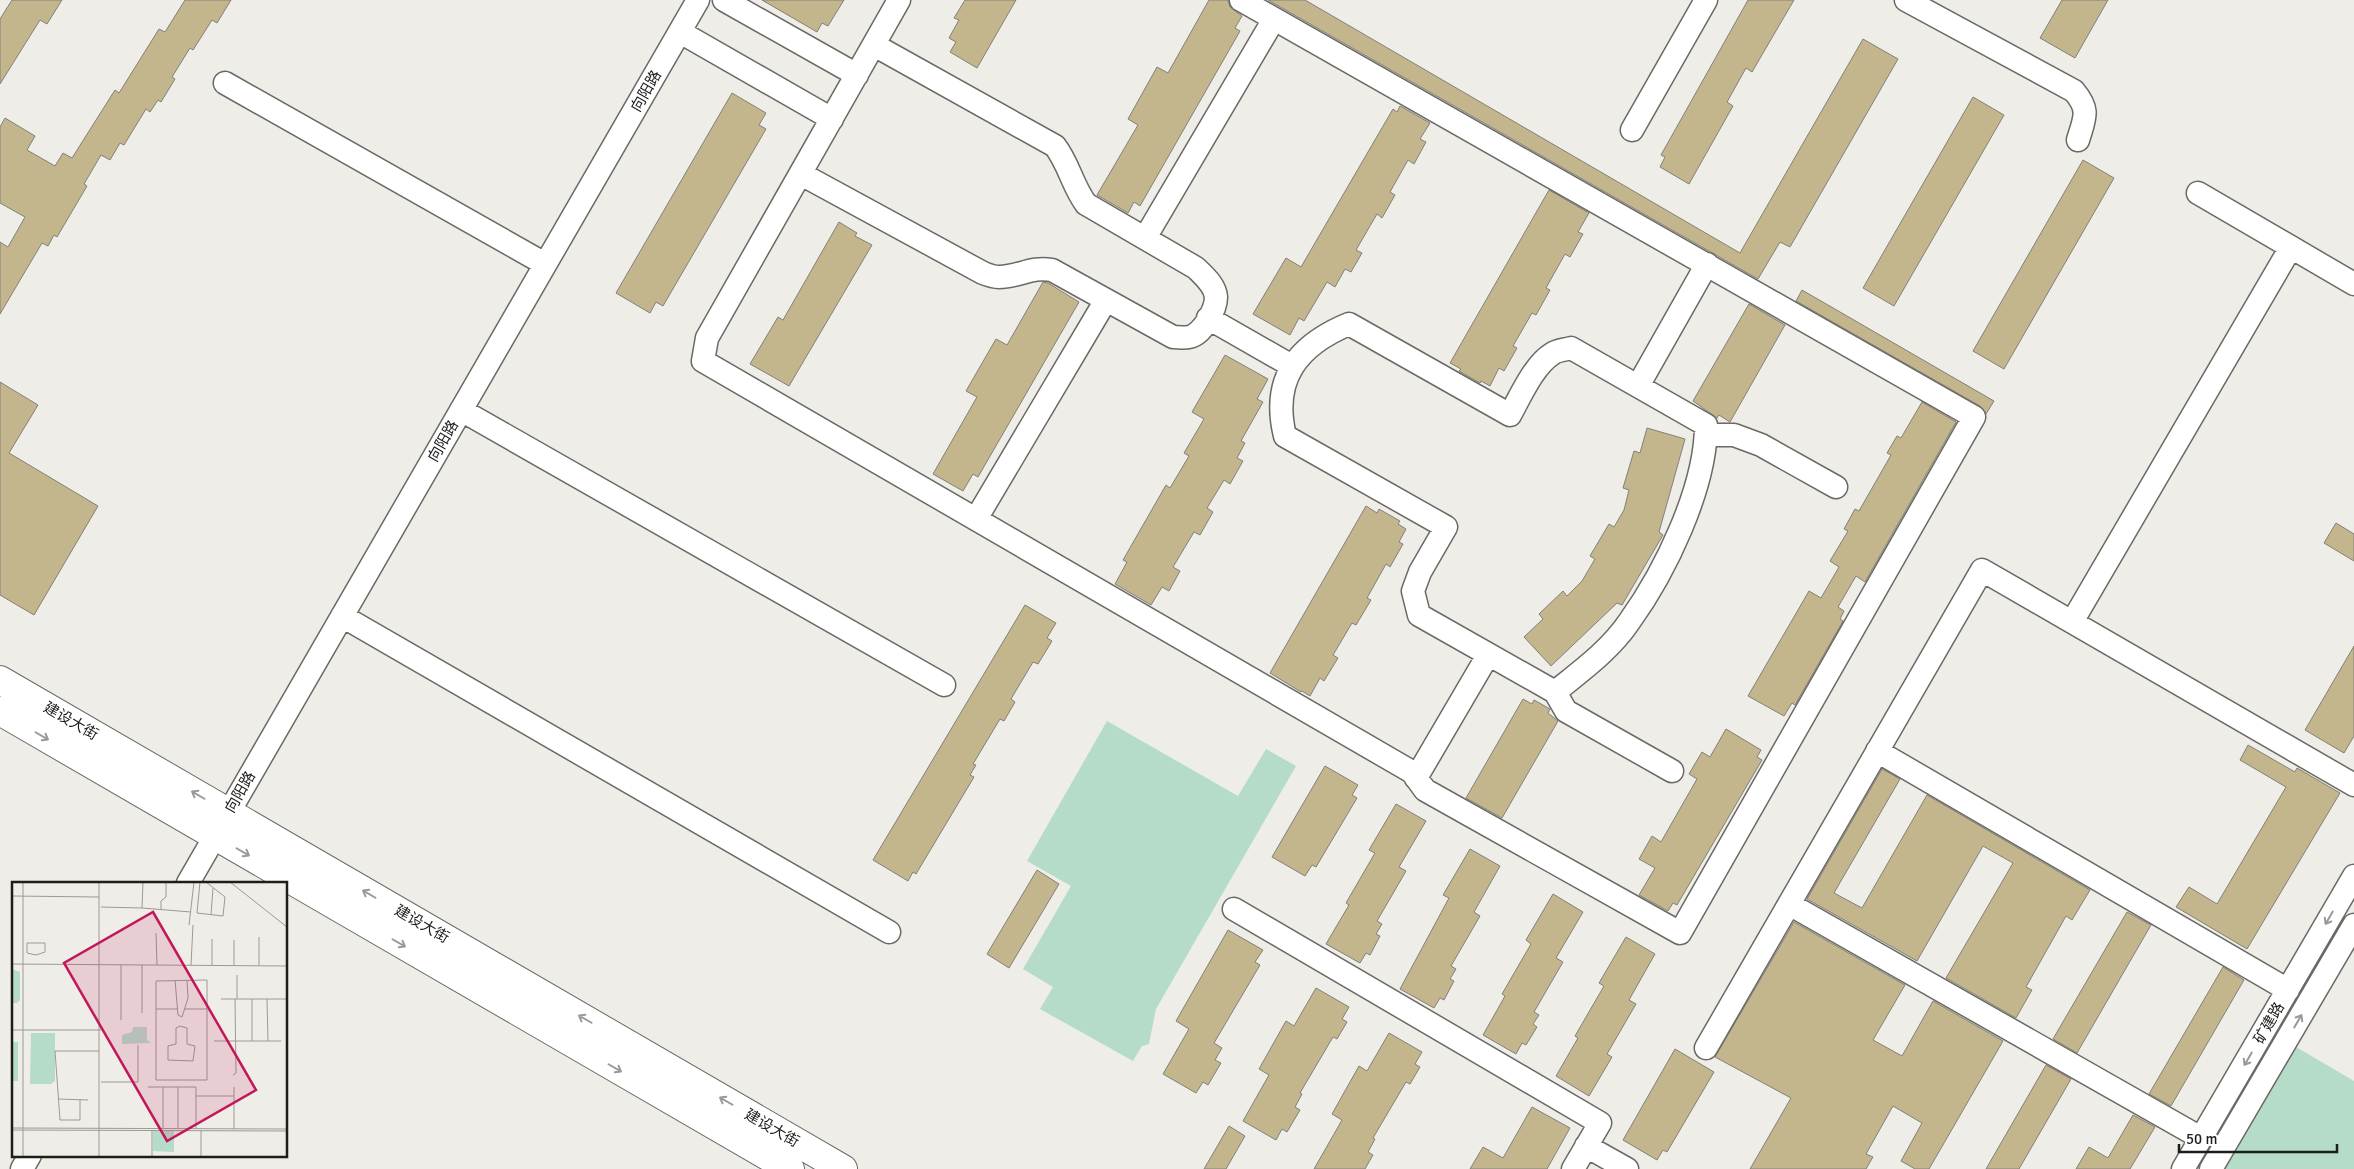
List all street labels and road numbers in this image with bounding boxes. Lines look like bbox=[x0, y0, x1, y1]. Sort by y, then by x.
street label: 向阳路 bbox=[627, 67, 665, 115]
street label: 向阳路 bbox=[424, 417, 462, 465]
street label: 建设大街 bbox=[41, 698, 101, 744]
street label: 向阳路 bbox=[221, 768, 259, 816]
street label: 建设大街 bbox=[392, 901, 452, 947]
street label: 矿建路 bbox=[2250, 999, 2288, 1047]
street label: 建设大街 bbox=[742, 1105, 802, 1151]

